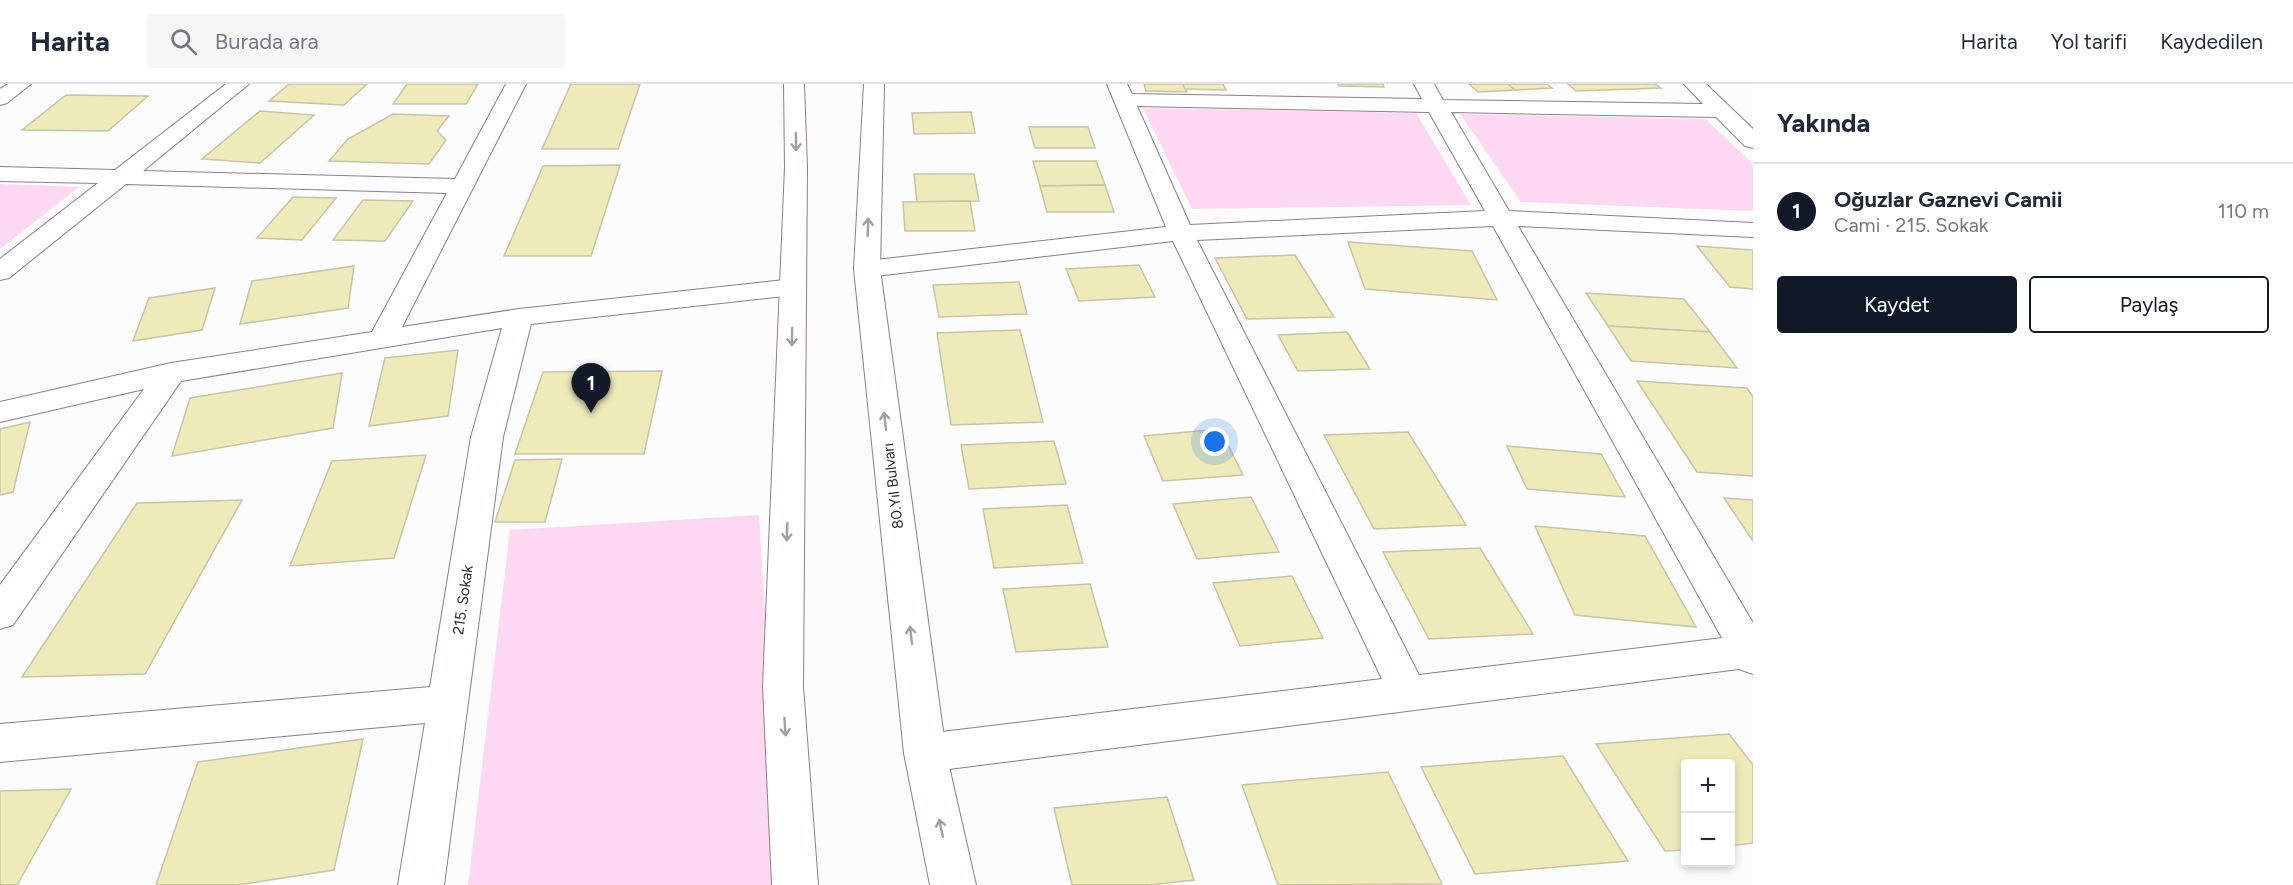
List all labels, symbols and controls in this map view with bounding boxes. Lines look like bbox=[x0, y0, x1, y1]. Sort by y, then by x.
search box bbox=[146, 14, 566, 68]
text: Harita bbox=[30, 24, 110, 58]
icon: search bbox=[167, 25, 200, 58]
text: Burada ara bbox=[215, 28, 319, 55]
text: Harita bbox=[1961, 29, 2018, 54]
text: Yol tarifi bbox=[2051, 29, 2127, 54]
text: Kaydedilen bbox=[2160, 29, 2263, 54]
text: Yakında bbox=[1777, 107, 1870, 139]
one-way arrow bbox=[790, 132, 802, 152]
text: Oğuzlar Gaznevi Camii bbox=[1834, 186, 2063, 213]
text: 1 bbox=[1792, 199, 1801, 223]
text: 110 m bbox=[2218, 199, 2269, 223]
text: Cami · 215. Sokak bbox=[1834, 213, 1989, 237]
one-way arrow bbox=[863, 218, 874, 238]
button: Kaydet bbox=[1777, 276, 2017, 333]
button: Paylaş bbox=[2029, 276, 2269, 333]
one-way arrow bbox=[786, 327, 798, 347]
pin: 1 bbox=[572, 364, 610, 413]
one-way arrow bbox=[879, 411, 890, 431]
your location bbox=[1200, 427, 1229, 456]
street label: 80.Yıl Bulvarı bbox=[879, 442, 907, 530]
one-way arrow bbox=[781, 522, 793, 542]
street label: 215. Sokak bbox=[449, 563, 477, 636]
one-way arrow bbox=[905, 626, 916, 646]
one-way arrow bbox=[780, 717, 791, 737]
map controls bbox=[1681, 759, 1735, 867]
button: + bbox=[1681, 759, 1735, 813]
button: − bbox=[1681, 813, 1735, 867]
one-way arrow bbox=[935, 819, 946, 838]

